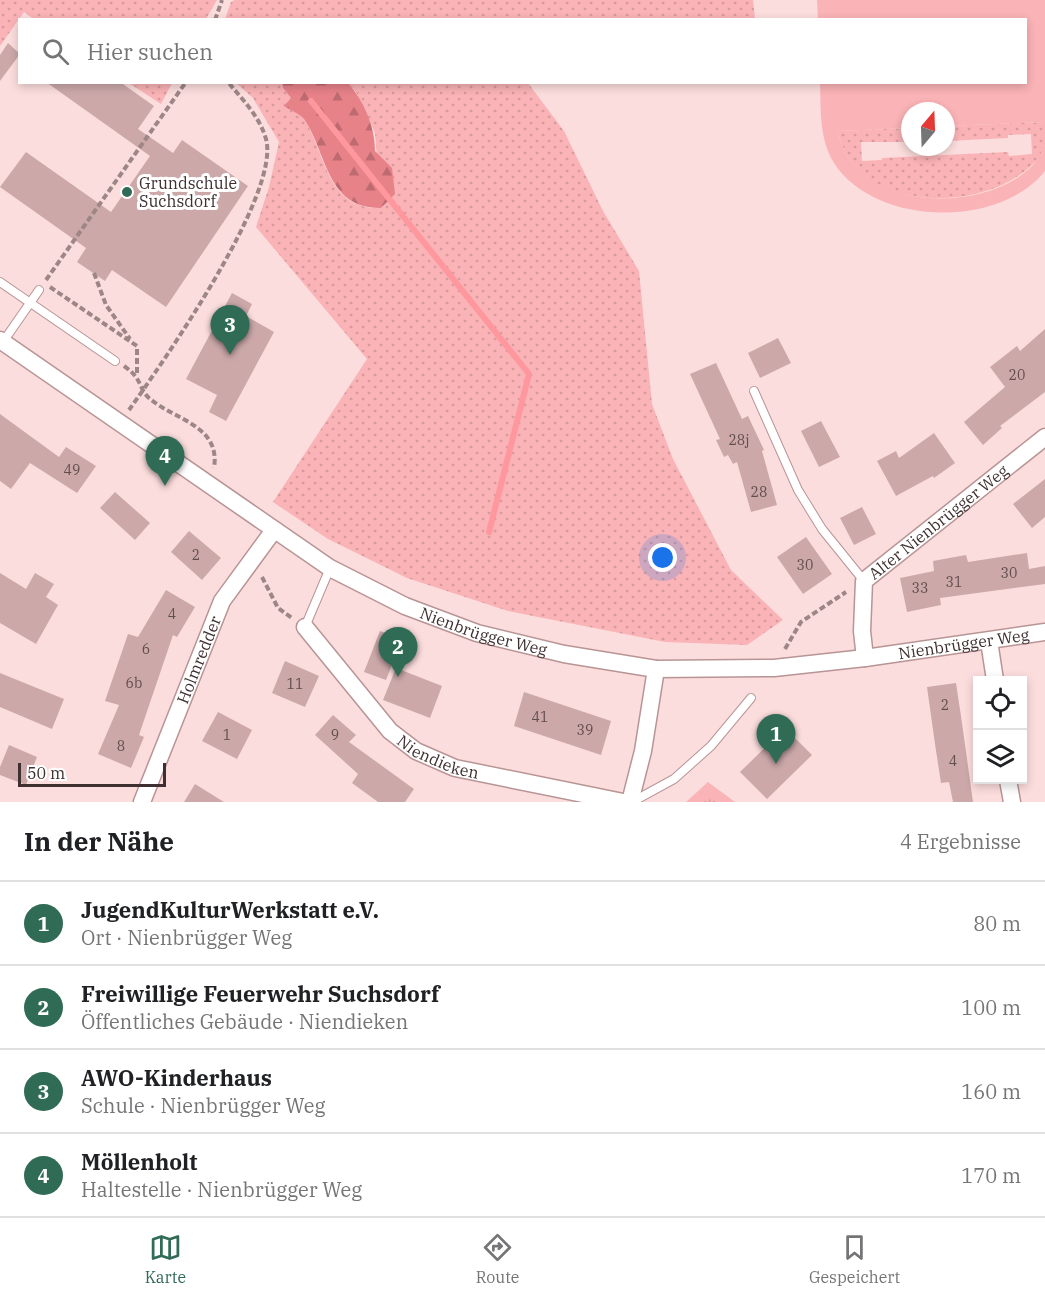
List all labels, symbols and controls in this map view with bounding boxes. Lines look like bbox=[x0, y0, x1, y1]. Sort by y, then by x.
search box bbox=[18, 18, 1027, 84]
icon: search bbox=[39, 35, 72, 68]
text: Hier suchen bbox=[87, 37, 213, 66]
north arrow bbox=[901, 102, 955, 156]
place label: Grundschule Suchsdorf bbox=[139, 173, 237, 211]
marker: Grundschule Suchsdorf bbox=[120, 185, 134, 199]
pin: 3 bbox=[210, 306, 250, 355]
house number: 20 bbox=[1009, 366, 1025, 384]
house number: 28j bbox=[728, 431, 750, 449]
pin: 4 bbox=[146, 436, 184, 486]
street label: Alter Nienbrügger Weg bbox=[864, 460, 1012, 584]
house number: 49 bbox=[64, 461, 80, 479]
house number: 28 bbox=[751, 483, 767, 501]
your location bbox=[648, 543, 677, 572]
house number: 2 bbox=[192, 546, 200, 564]
house number: 30 bbox=[797, 556, 813, 574]
house number: 30 bbox=[1001, 564, 1017, 582]
house number: 31 bbox=[946, 573, 962, 591]
house number: 33 bbox=[912, 579, 928, 597]
street label: Nienbrügger Weg bbox=[417, 603, 550, 660]
house number: 4 bbox=[168, 605, 176, 623]
street label: Holmredder bbox=[172, 613, 225, 707]
street label: Nienbrügger Weg bbox=[897, 624, 1031, 663]
pin: 2 bbox=[378, 628, 418, 677]
house number: 6 bbox=[142, 640, 150, 658]
house number: 6b bbox=[126, 674, 142, 692]
house number: 11 bbox=[287, 675, 303, 693]
map controls bbox=[973, 676, 1027, 784]
button: locate bbox=[973, 676, 1027, 730]
house number: 2 bbox=[941, 696, 949, 714]
house number: 41 bbox=[532, 708, 548, 726]
pin: 1 bbox=[756, 714, 796, 764]
house number: 39 bbox=[577, 721, 593, 739]
house number: 1 bbox=[223, 726, 231, 744]
house number: 9 bbox=[331, 726, 339, 744]
street label: Niendieken bbox=[393, 730, 481, 783]
button: layers bbox=[973, 730, 1027, 784]
house number: 8 bbox=[117, 737, 125, 755]
house number: 4 bbox=[949, 752, 957, 770]
scale bar bbox=[18, 760, 166, 788]
text: 50 m bbox=[27, 763, 65, 783]
text: In der Nähe bbox=[24, 824, 174, 858]
text: 4 Ergebnisse bbox=[900, 828, 1021, 855]
text: JugendKulturWerkstatt e.V. bbox=[81, 895, 379, 924]
text: 1 bbox=[38, 910, 50, 937]
text: 80 m bbox=[973, 910, 1021, 937]
text: Ort · Nienbrügger Weg bbox=[81, 924, 292, 951]
text: Freiwillige Feuerwehr Suchsdorf bbox=[81, 979, 439, 1008]
text: 2 bbox=[38, 994, 50, 1021]
text: 100 m bbox=[961, 994, 1021, 1021]
text: Öffentliches Gebäude · Niendieken bbox=[81, 1008, 408, 1035]
text: AWO-Kinderhaus bbox=[81, 1063, 272, 1092]
text: 3 bbox=[38, 1078, 50, 1105]
text: 160 m bbox=[961, 1078, 1021, 1105]
text: Schule · Nienbrügger Weg bbox=[81, 1092, 325, 1119]
text: Möllenholt bbox=[81, 1147, 197, 1176]
text: 4 bbox=[38, 1162, 50, 1189]
text: 170 m bbox=[961, 1162, 1021, 1189]
text: Haltestelle · Nienbrügger Weg bbox=[81, 1176, 362, 1203]
tab: Karte bbox=[145, 1231, 186, 1287]
tab: Route bbox=[476, 1231, 519, 1287]
tab: Gespeichert bbox=[809, 1231, 900, 1287]

